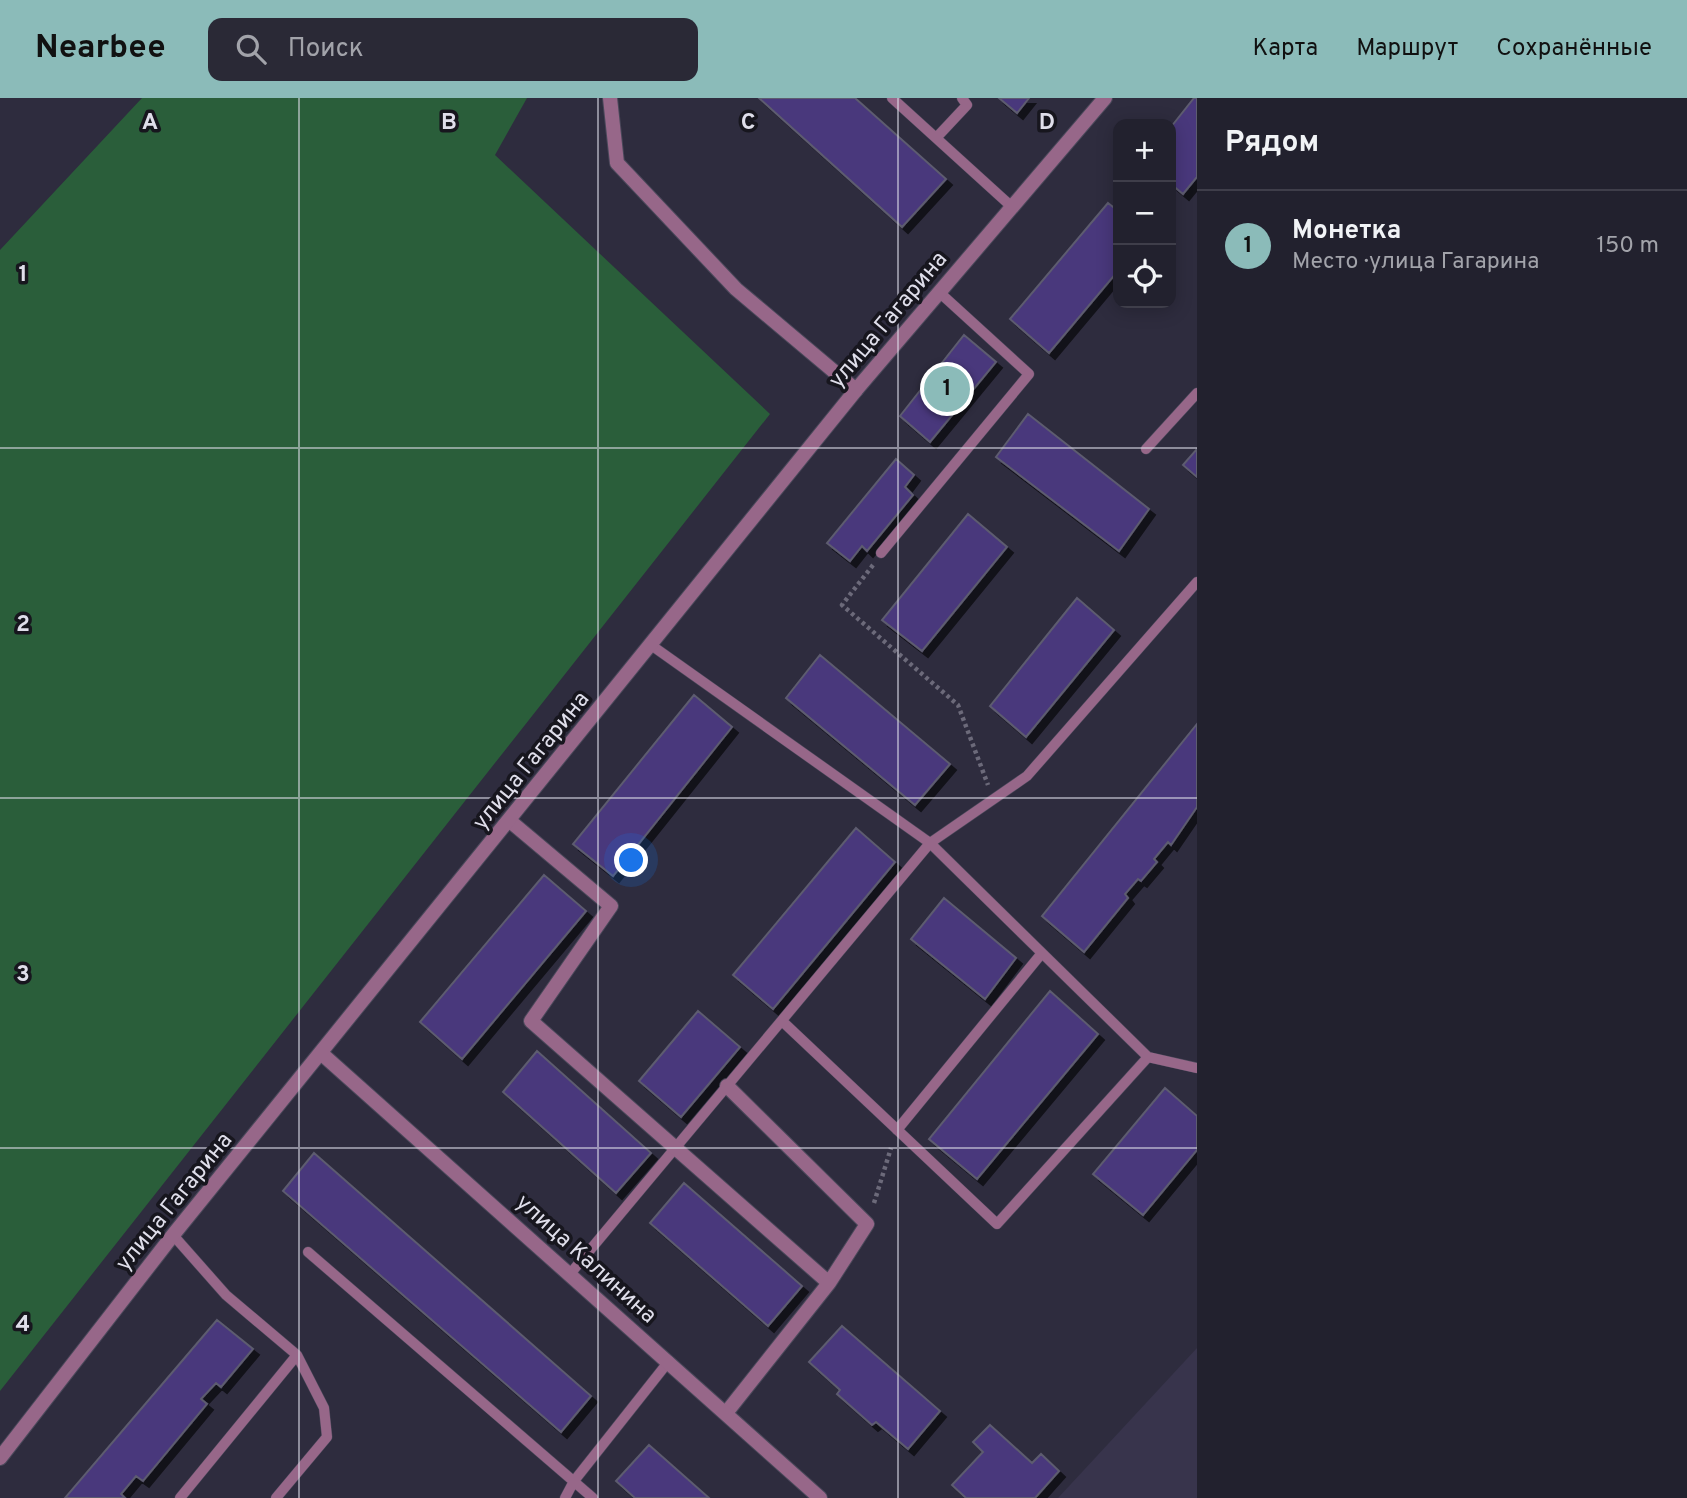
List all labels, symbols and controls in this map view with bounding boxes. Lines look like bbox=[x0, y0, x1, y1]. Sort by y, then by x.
search box bbox=[208, 18, 698, 81]
text: Nearbee bbox=[35, 28, 166, 70]
icon: search bbox=[232, 30, 270, 68]
text: Поиск bbox=[288, 33, 364, 66]
text: Карта bbox=[1252, 34, 1318, 64]
text: Маршрут bbox=[1356, 34, 1458, 64]
text: Сохранённые bbox=[1496, 34, 1652, 64]
text: A bbox=[142, 109, 158, 138]
text: B bbox=[441, 109, 457, 138]
text: C bbox=[741, 109, 755, 138]
text: D bbox=[1039, 109, 1055, 138]
map controls bbox=[1113, 119, 1176, 308]
button: + bbox=[1113, 119, 1176, 182]
text: Рядом bbox=[1225, 125, 1319, 162]
button: − bbox=[1113, 182, 1176, 245]
text: Монетка bbox=[1292, 215, 1401, 248]
text: 1 bbox=[1243, 232, 1253, 261]
text: 150 m bbox=[1597, 232, 1659, 261]
button: locate bbox=[1113, 245, 1176, 308]
street label: улица Гагарина bbox=[823, 246, 955, 395]
text: Место · улица Гагарина bbox=[1292, 248, 1539, 277]
text: 1 bbox=[18, 261, 28, 290]
pin: 1 bbox=[924, 363, 970, 415]
text: 2 bbox=[16, 611, 30, 640]
street label: улица Гагарина bbox=[467, 686, 597, 837]
your location bbox=[614, 843, 648, 877]
text: 3 bbox=[16, 961, 30, 990]
street label: улица Гагарина bbox=[110, 1127, 240, 1278]
street label: улица Калинина bbox=[509, 1189, 662, 1331]
text: 4 bbox=[16, 1311, 30, 1340]

